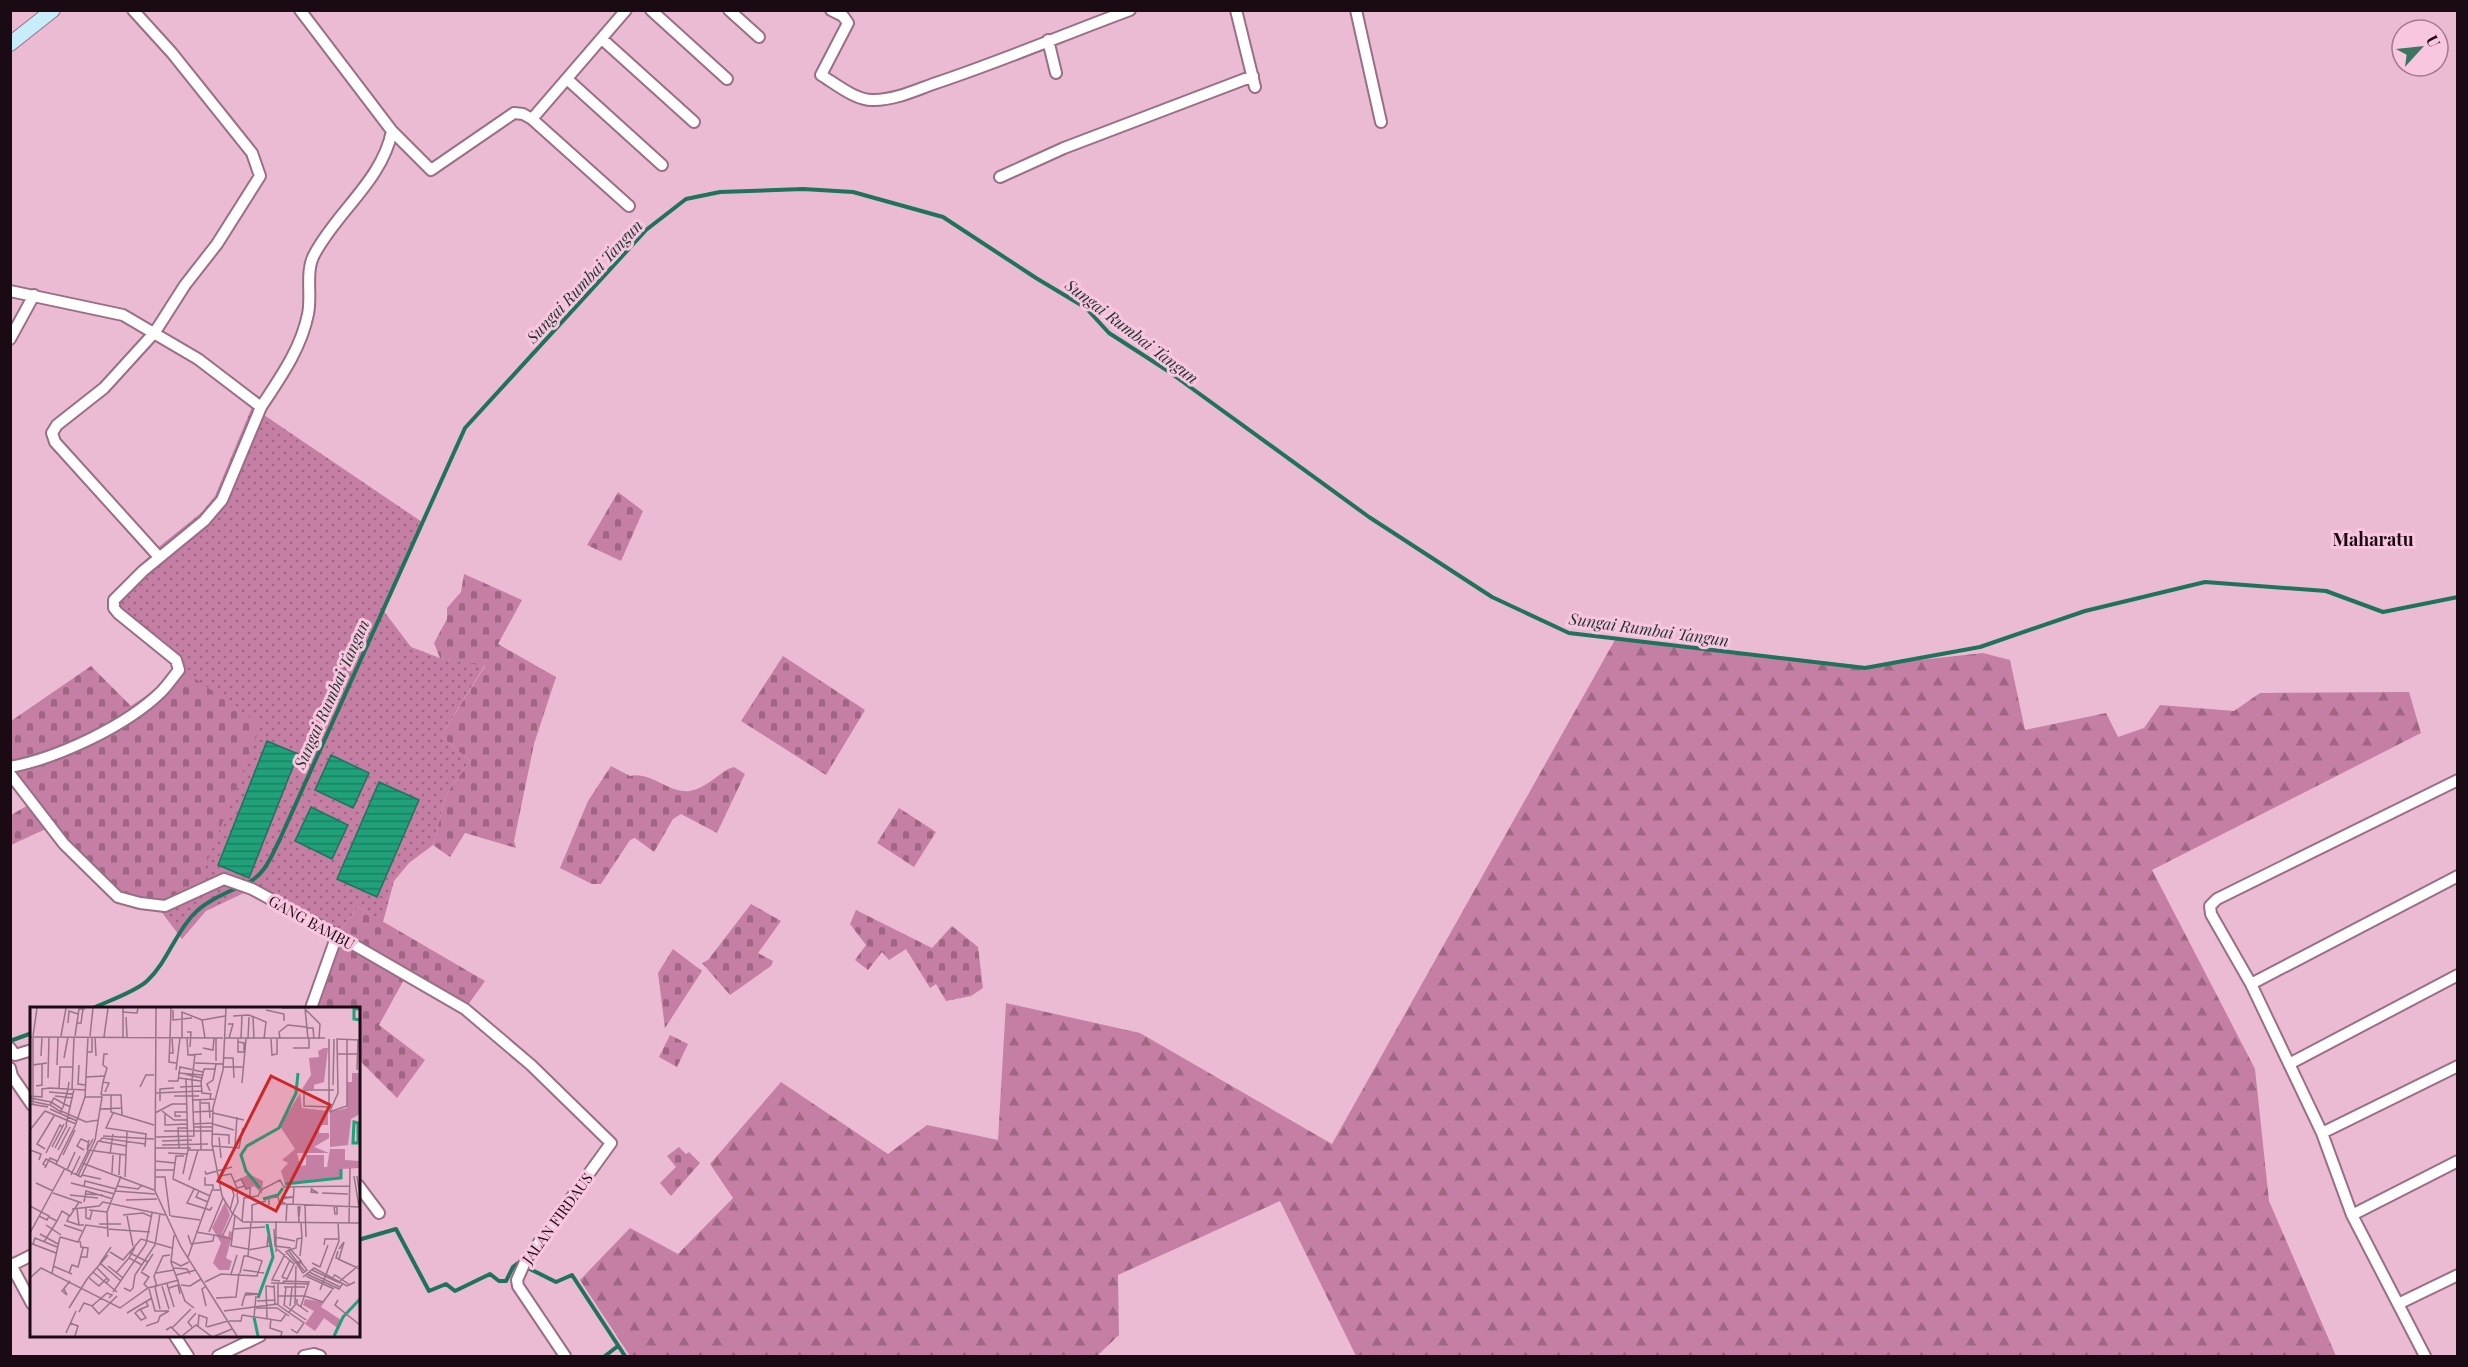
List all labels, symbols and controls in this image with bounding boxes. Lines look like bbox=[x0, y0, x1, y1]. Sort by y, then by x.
north arrow bbox=[2390, 18, 2450, 78]
text: U bbox=[2422, 31, 2446, 51]
water label: Sungai Rumbai Tangun bbox=[521, 215, 647, 348]
water label: Sungai Rumbai Tangun bbox=[1060, 273, 1203, 388]
district label: Maharatu bbox=[2332, 527, 2414, 551]
water label: Sungai Rumbai Tangun bbox=[1567, 607, 1730, 651]
water label: Sungai Rumbai Tangun bbox=[288, 616, 373, 773]
street label: GANG BAMBU bbox=[265, 890, 359, 954]
inset map bbox=[30, 1007, 360, 1337]
street label: JALAN FIRDAUS bbox=[517, 1168, 597, 1268]

